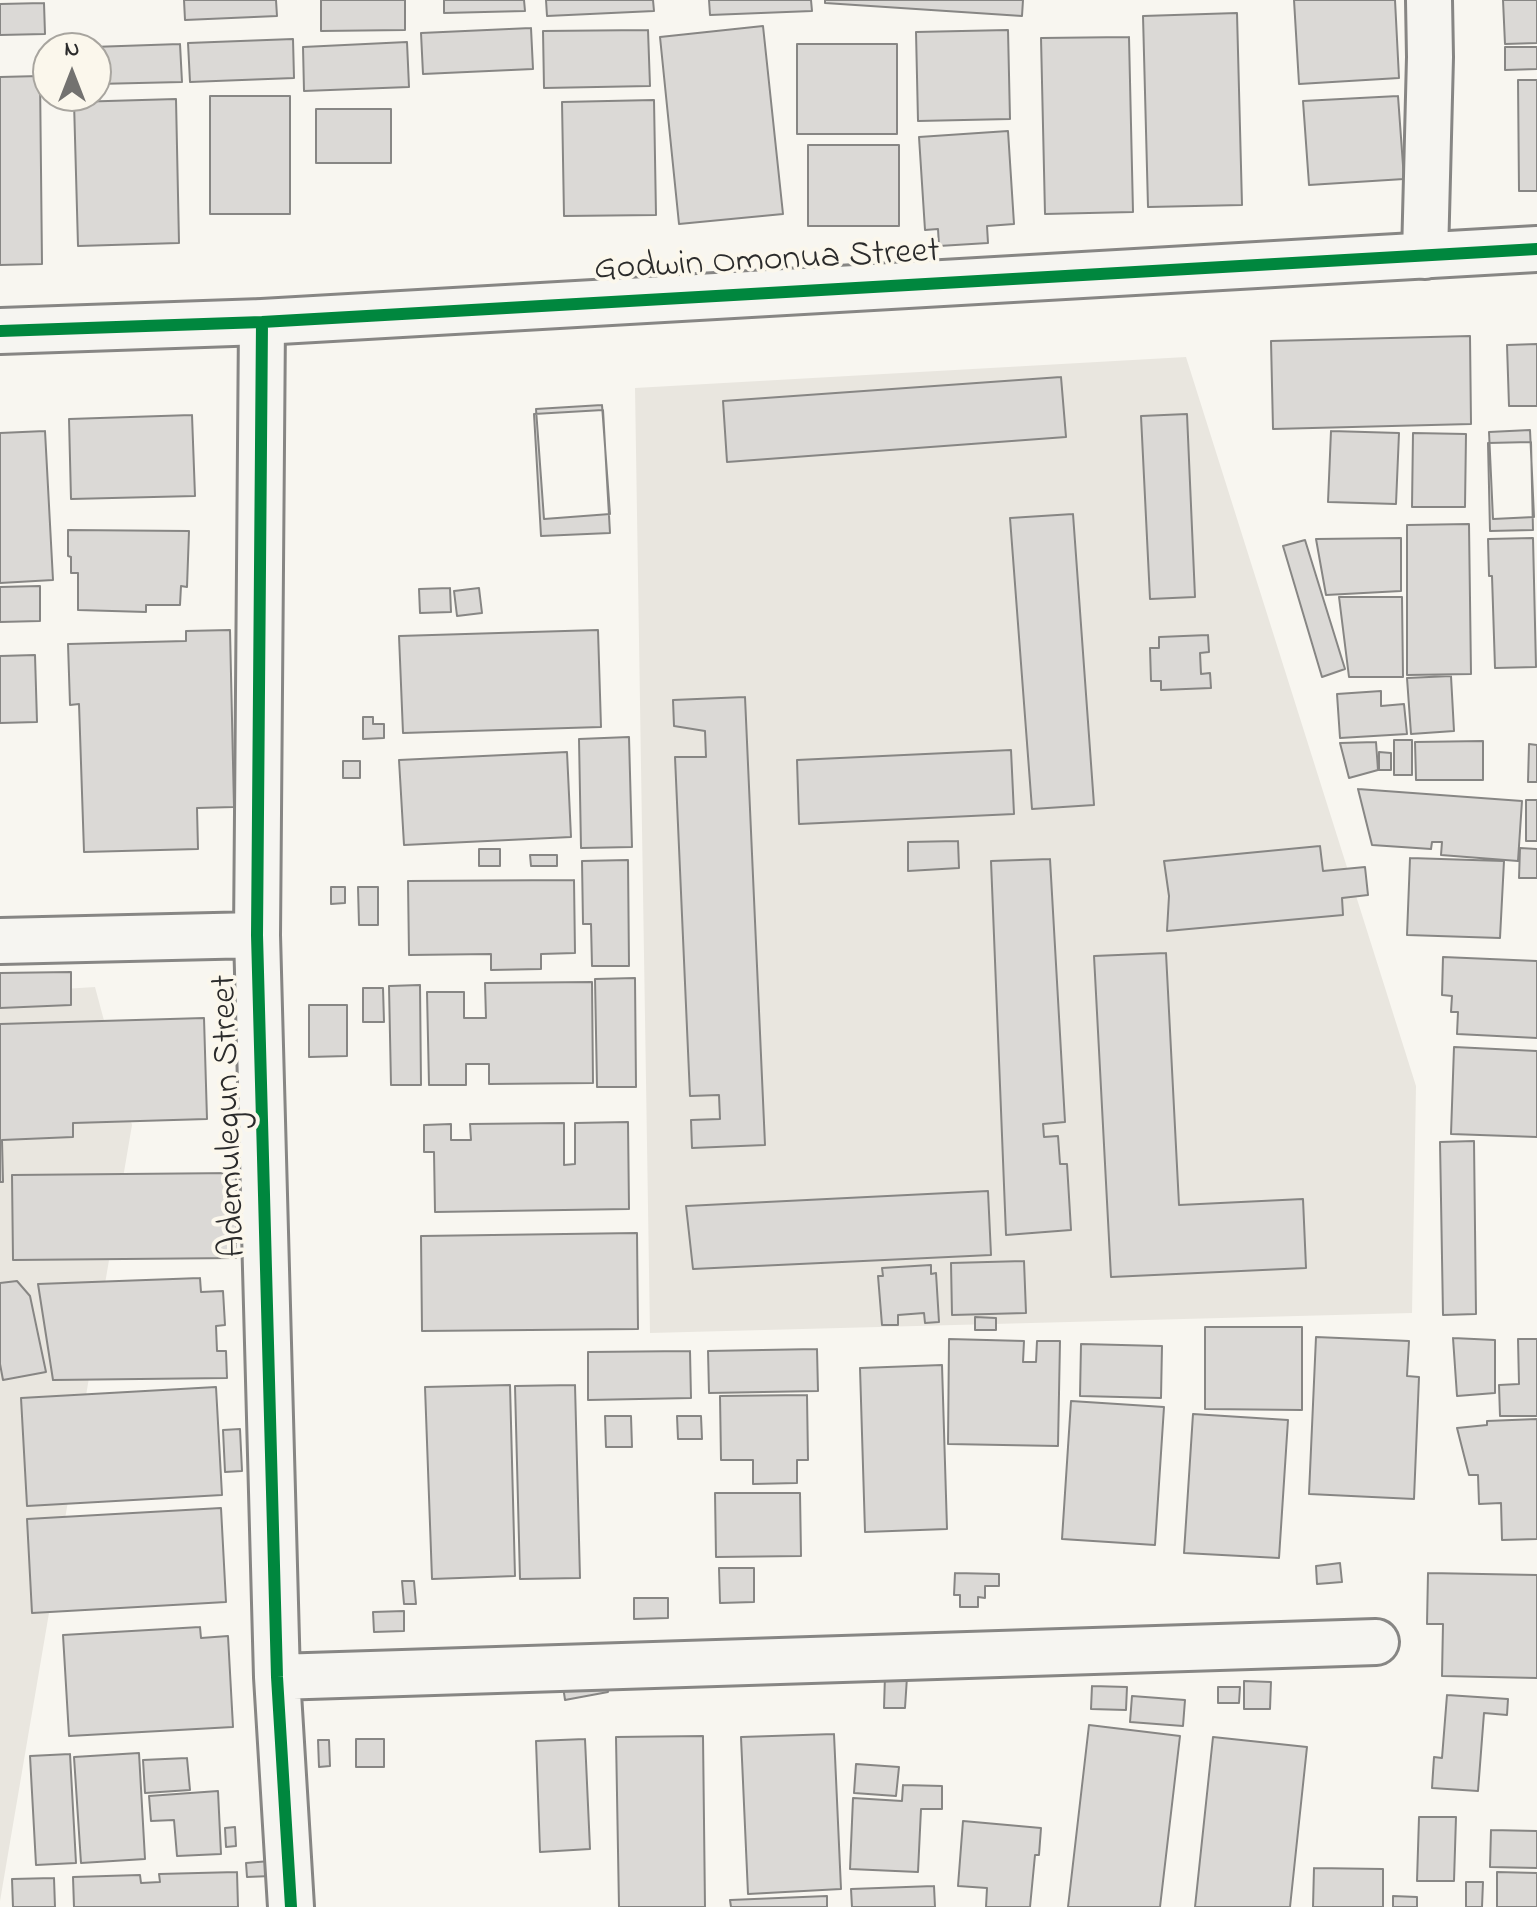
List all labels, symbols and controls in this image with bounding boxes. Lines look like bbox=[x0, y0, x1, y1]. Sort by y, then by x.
north arrow bbox=[32, 32, 112, 112]
text: N bbox=[65, 34, 79, 66]
street label: Godwin Omonua Street bbox=[593, 232, 941, 294]
street label: Ademulegun Street bbox=[205, 974, 259, 1258]

